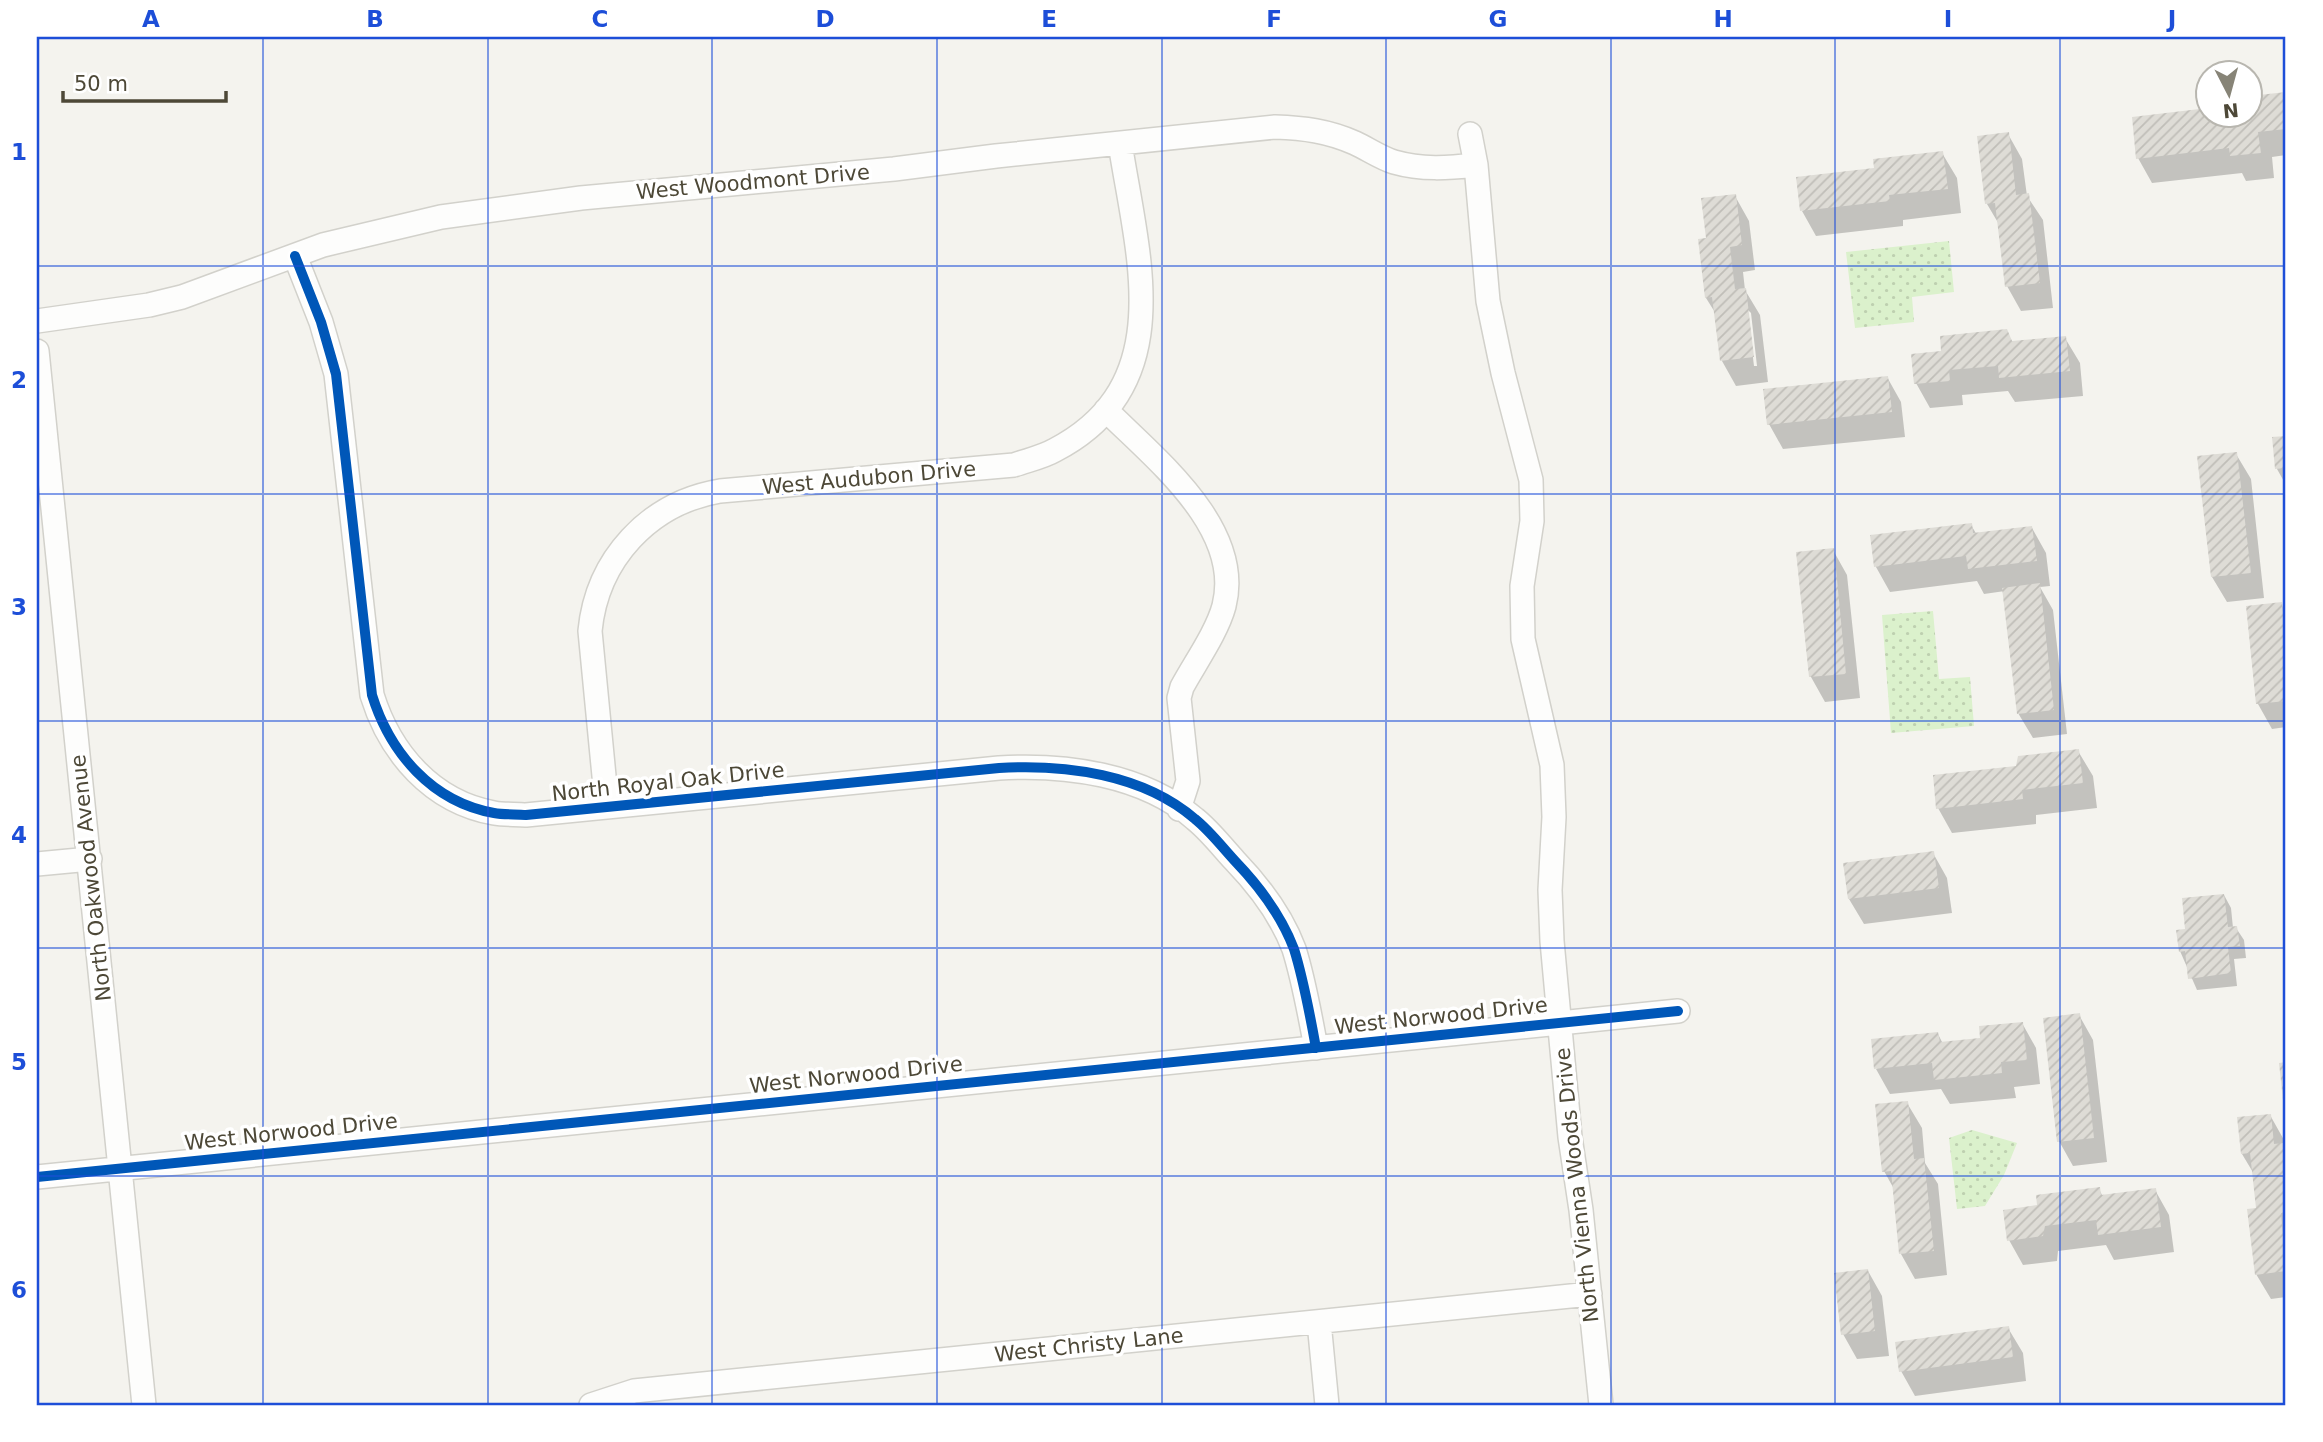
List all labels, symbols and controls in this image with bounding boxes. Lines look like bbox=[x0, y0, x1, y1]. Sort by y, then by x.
text: A bbox=[142, 6, 160, 32]
text: B bbox=[366, 6, 384, 32]
text: C bbox=[592, 6, 608, 32]
text: D bbox=[815, 6, 835, 32]
text: E bbox=[1041, 6, 1057, 32]
text: F bbox=[1266, 6, 1282, 32]
text: G bbox=[1489, 6, 1507, 32]
text: H bbox=[1713, 6, 1733, 32]
text: I bbox=[1944, 6, 1952, 32]
text: J bbox=[2166, 6, 2176, 32]
scale bar bbox=[63, 60, 226, 104]
north arrow bbox=[2194, 60, 2264, 130]
text: 50 m bbox=[74, 72, 128, 96]
text: N bbox=[2222, 99, 2240, 123]
text: 1 bbox=[11, 139, 27, 165]
street label: West Woodmont Drive bbox=[635, 160, 871, 204]
text: 2 bbox=[11, 367, 27, 393]
street label: West Audubon Drive bbox=[761, 457, 977, 499]
text: 3 bbox=[11, 594, 27, 620]
street label: North Oakwood Avenue bbox=[66, 753, 116, 1003]
street label: North Royal Oak Drive bbox=[550, 758, 786, 806]
text: 4 bbox=[11, 822, 27, 848]
street label: West Norwood Drive bbox=[1333, 993, 1549, 1039]
street label: North Vienna Woods Drive bbox=[1551, 1046, 1603, 1324]
text: 5 bbox=[11, 1049, 27, 1075]
street label: West Norwood Drive bbox=[748, 1052, 964, 1098]
street label: West Norwood Drive bbox=[183, 1109, 399, 1155]
text: 6 bbox=[11, 1277, 27, 1303]
street label: West Christy Lane bbox=[993, 1323, 1185, 1367]

